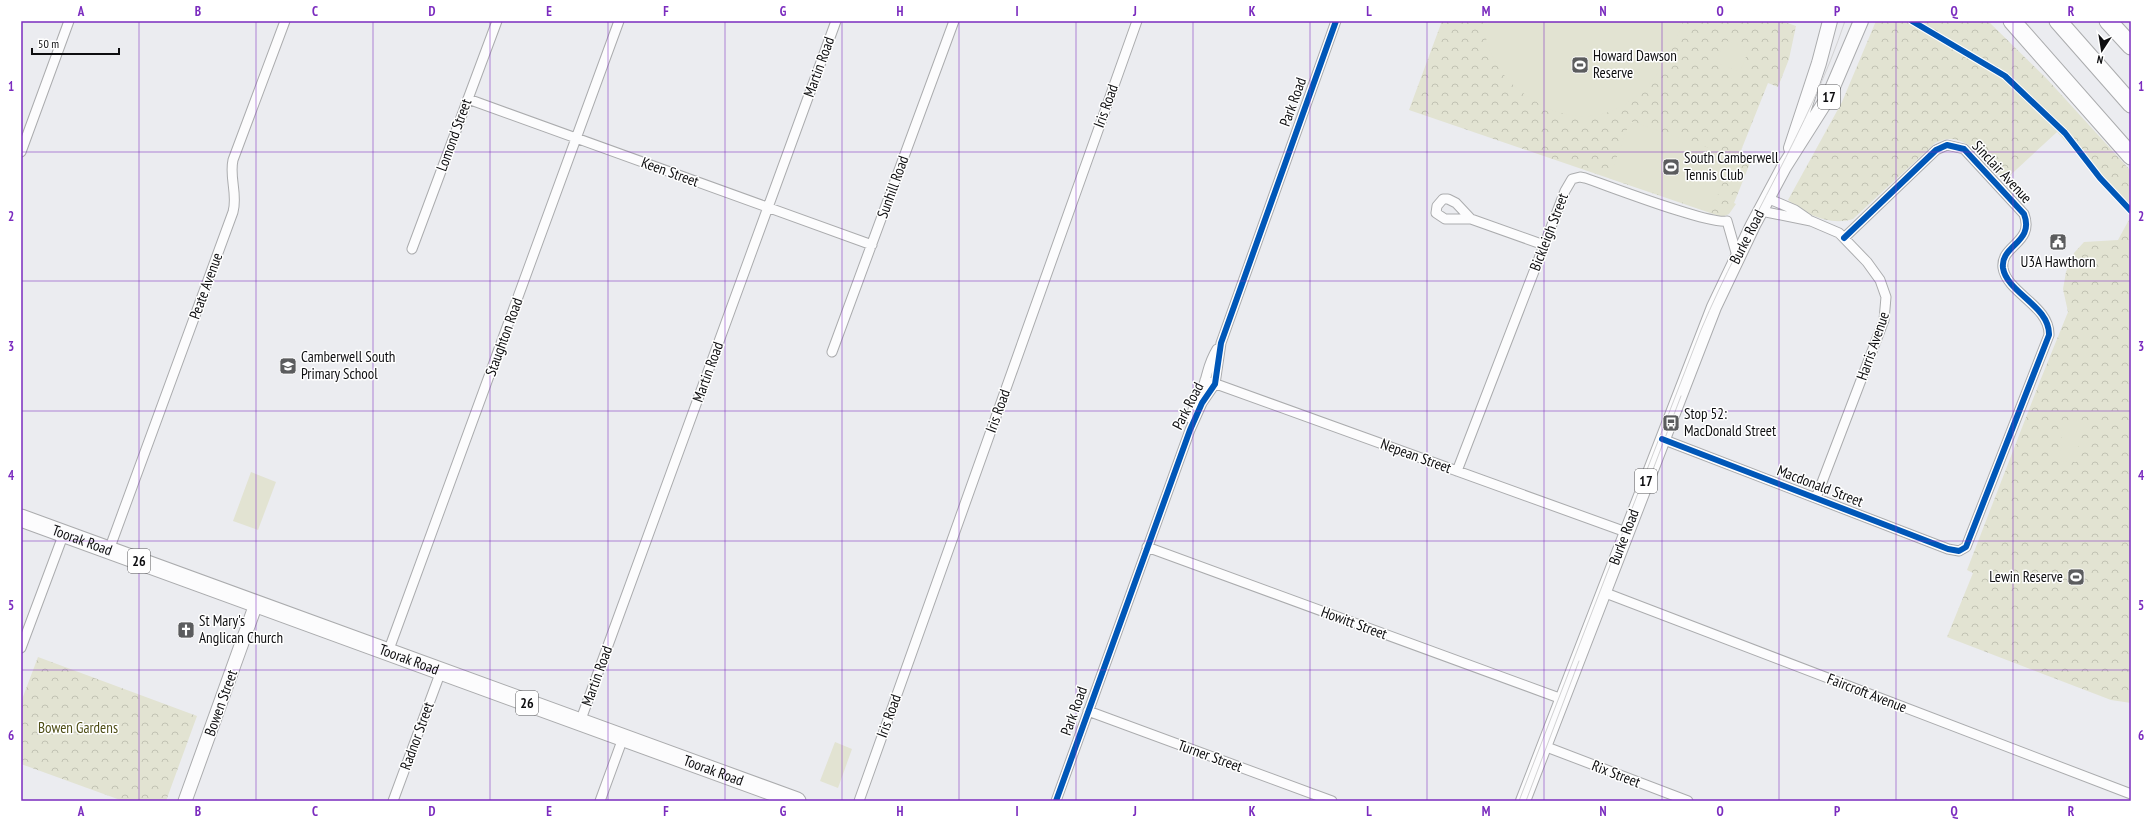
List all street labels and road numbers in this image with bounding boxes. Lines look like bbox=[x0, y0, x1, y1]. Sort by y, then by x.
street label: Martin Road bbox=[799, 34, 838, 100]
street label: Park Road bbox=[1275, 75, 1310, 129]
street label: Iris Road bbox=[1089, 82, 1122, 130]
road number: 17 bbox=[1818, 85, 1840, 109]
street label: Lomond Street bbox=[432, 96, 475, 174]
street label: Sinclair Avenue bbox=[1968, 136, 2036, 207]
street label: Keen Street bbox=[639, 152, 702, 191]
street label: Sunhill Road bbox=[872, 153, 913, 221]
street label: Bickleigh Street bbox=[1525, 190, 1572, 273]
street label: Burke Road bbox=[1725, 206, 1768, 267]
street label: Peate Avenue bbox=[185, 250, 226, 322]
street label: Staughton Road bbox=[481, 295, 526, 379]
street label: Harris Avenue bbox=[1852, 309, 1893, 383]
street label: Martin Road bbox=[688, 339, 727, 405]
street label: Park Road bbox=[1168, 379, 1208, 433]
street label: Iris Road bbox=[981, 387, 1014, 435]
street label: Nepean Street bbox=[1378, 434, 1454, 477]
street label: Macdonald Street bbox=[1774, 460, 1866, 511]
road number: 17 bbox=[1635, 469, 1657, 493]
street label: Burke Road bbox=[1604, 506, 1643, 567]
street label: Toorak Road bbox=[50, 520, 115, 559]
road number: 26 bbox=[128, 549, 150, 573]
street label: Howitt Street bbox=[1319, 602, 1390, 643]
street label: Toorak Road bbox=[377, 639, 442, 679]
street label: Martin Road bbox=[577, 643, 616, 709]
street label: Bowen Street bbox=[200, 667, 241, 739]
street label: Faircroft Avenue bbox=[1825, 669, 1910, 716]
street label: Park Road bbox=[1056, 684, 1091, 738]
road number: 26 bbox=[516, 691, 538, 715]
street label: Iris Road bbox=[872, 692, 905, 740]
street label: Radnor Street bbox=[395, 699, 438, 772]
street label: Turner Street bbox=[1175, 735, 1245, 776]
street label: Toorak Road bbox=[681, 750, 746, 790]
street label: Rix Street bbox=[1589, 756, 1643, 791]

